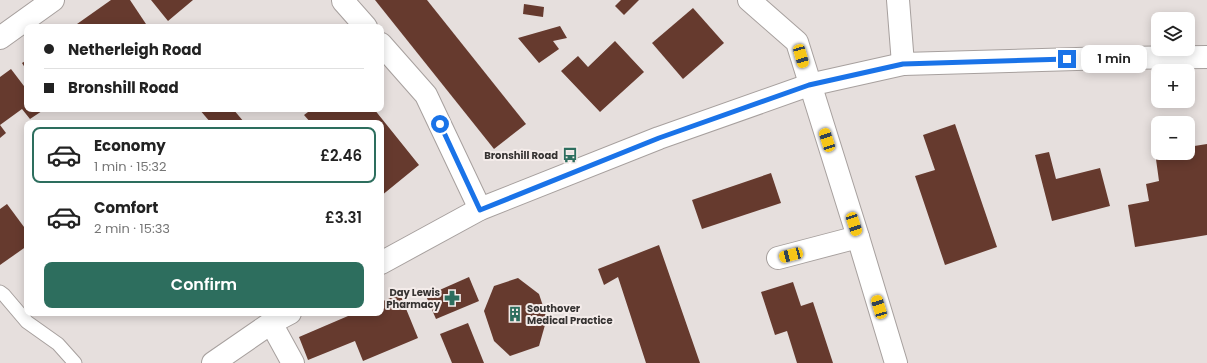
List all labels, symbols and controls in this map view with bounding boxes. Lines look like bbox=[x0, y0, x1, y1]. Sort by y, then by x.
map controls bbox=[1151, 12, 1195, 160]
button: layers bbox=[1151, 12, 1195, 56]
text: Netherleigh Road bbox=[68, 39, 202, 60]
car bbox=[792, 43, 810, 69]
callout: 1 min bbox=[1081, 45, 1147, 73]
text: 1 min bbox=[1097, 49, 1131, 68]
route end bbox=[1058, 50, 1076, 68]
button: + bbox=[1151, 64, 1195, 108]
text: Bronshill Road bbox=[68, 77, 179, 98]
route start bbox=[431, 115, 449, 133]
button: − bbox=[1151, 116, 1195, 160]
car bbox=[818, 127, 836, 153]
text: Economy bbox=[94, 135, 166, 156]
icon: car bbox=[46, 137, 82, 173]
text: £2.46 bbox=[320, 145, 362, 166]
bus stop icon: Bronshill Road bbox=[561, 146, 579, 164]
place label: Bronshill Road bbox=[484, 148, 558, 163]
text: 1 min · 15:32 bbox=[94, 157, 166, 176]
text: Comfort bbox=[94, 197, 158, 218]
icon: car bbox=[46, 199, 82, 235]
text: £3.31 bbox=[325, 207, 362, 228]
car bbox=[845, 211, 863, 237]
text: 2 min · 15:33 bbox=[94, 219, 170, 238]
car bbox=[778, 246, 804, 264]
button: Confirm bbox=[44, 262, 364, 308]
place label: Day Lewis Pharmacy bbox=[386, 285, 441, 312]
pharmacy icon: Day Lewis Pharmacy bbox=[443, 289, 461, 307]
car bbox=[870, 294, 888, 320]
place label: Southover Medical Practice bbox=[527, 301, 613, 328]
building icon: Southover Medical Practice bbox=[506, 305, 524, 323]

